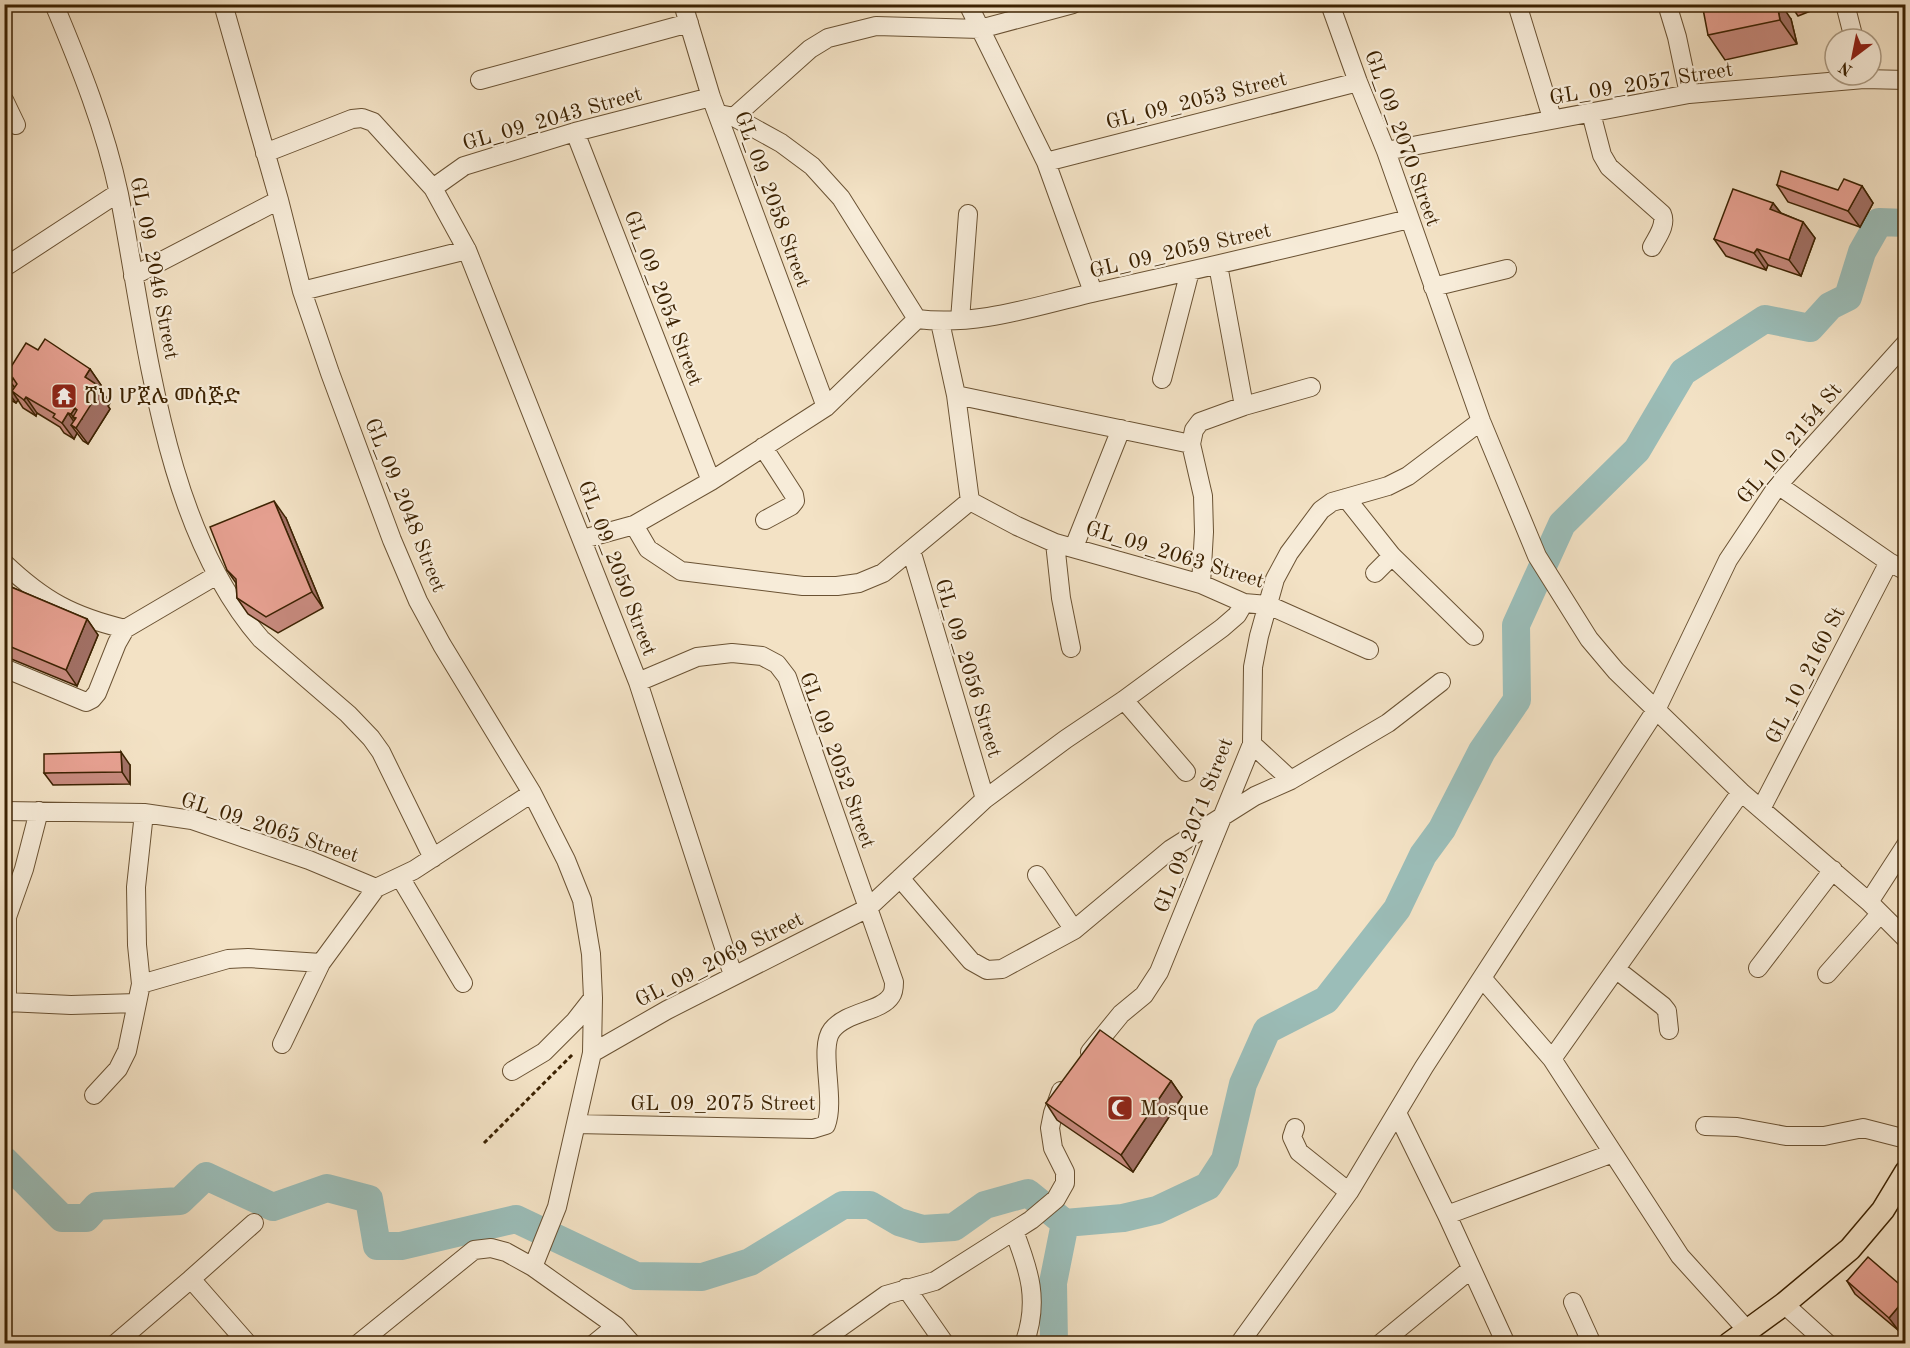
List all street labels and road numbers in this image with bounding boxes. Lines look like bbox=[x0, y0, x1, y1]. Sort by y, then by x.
street label: GL_09_2070 Street bbox=[1360, 48, 1443, 229]
street label: GL_09_2057 Street bbox=[1548, 60, 1735, 109]
street label: GL_09_2053 Street bbox=[1104, 69, 1289, 134]
street label: GL_09_2043 Street bbox=[460, 84, 645, 155]
street label: GL_09_2058 Street bbox=[730, 109, 813, 290]
street label: GL_09_2046 Street bbox=[126, 175, 182, 361]
street label: GL_09_2054 Street bbox=[620, 208, 706, 389]
street label: GL_09_2059 Street bbox=[1088, 220, 1273, 283]
street label: GL_10_2154 St bbox=[1734, 380, 1847, 508]
street label: GL_09_2048 Street bbox=[360, 416, 449, 596]
street label: GL_09_2050 Street bbox=[574, 478, 660, 659]
street label: GL_09_2063 Street bbox=[1083, 518, 1266, 593]
street label: GL_09_2056 Street bbox=[930, 577, 1005, 760]
street label: GL_10_2160 St bbox=[1763, 604, 1850, 747]
street label: GL_09_2052 Street bbox=[795, 670, 878, 851]
street label: GL_09_2071 Street bbox=[1151, 735, 1237, 916]
street label: GL_09_2065 Street bbox=[178, 790, 361, 867]
street label: GL_09_2069 Street bbox=[632, 909, 807, 1012]
street label: GL_09_2075 Street bbox=[630, 1094, 816, 1115]

